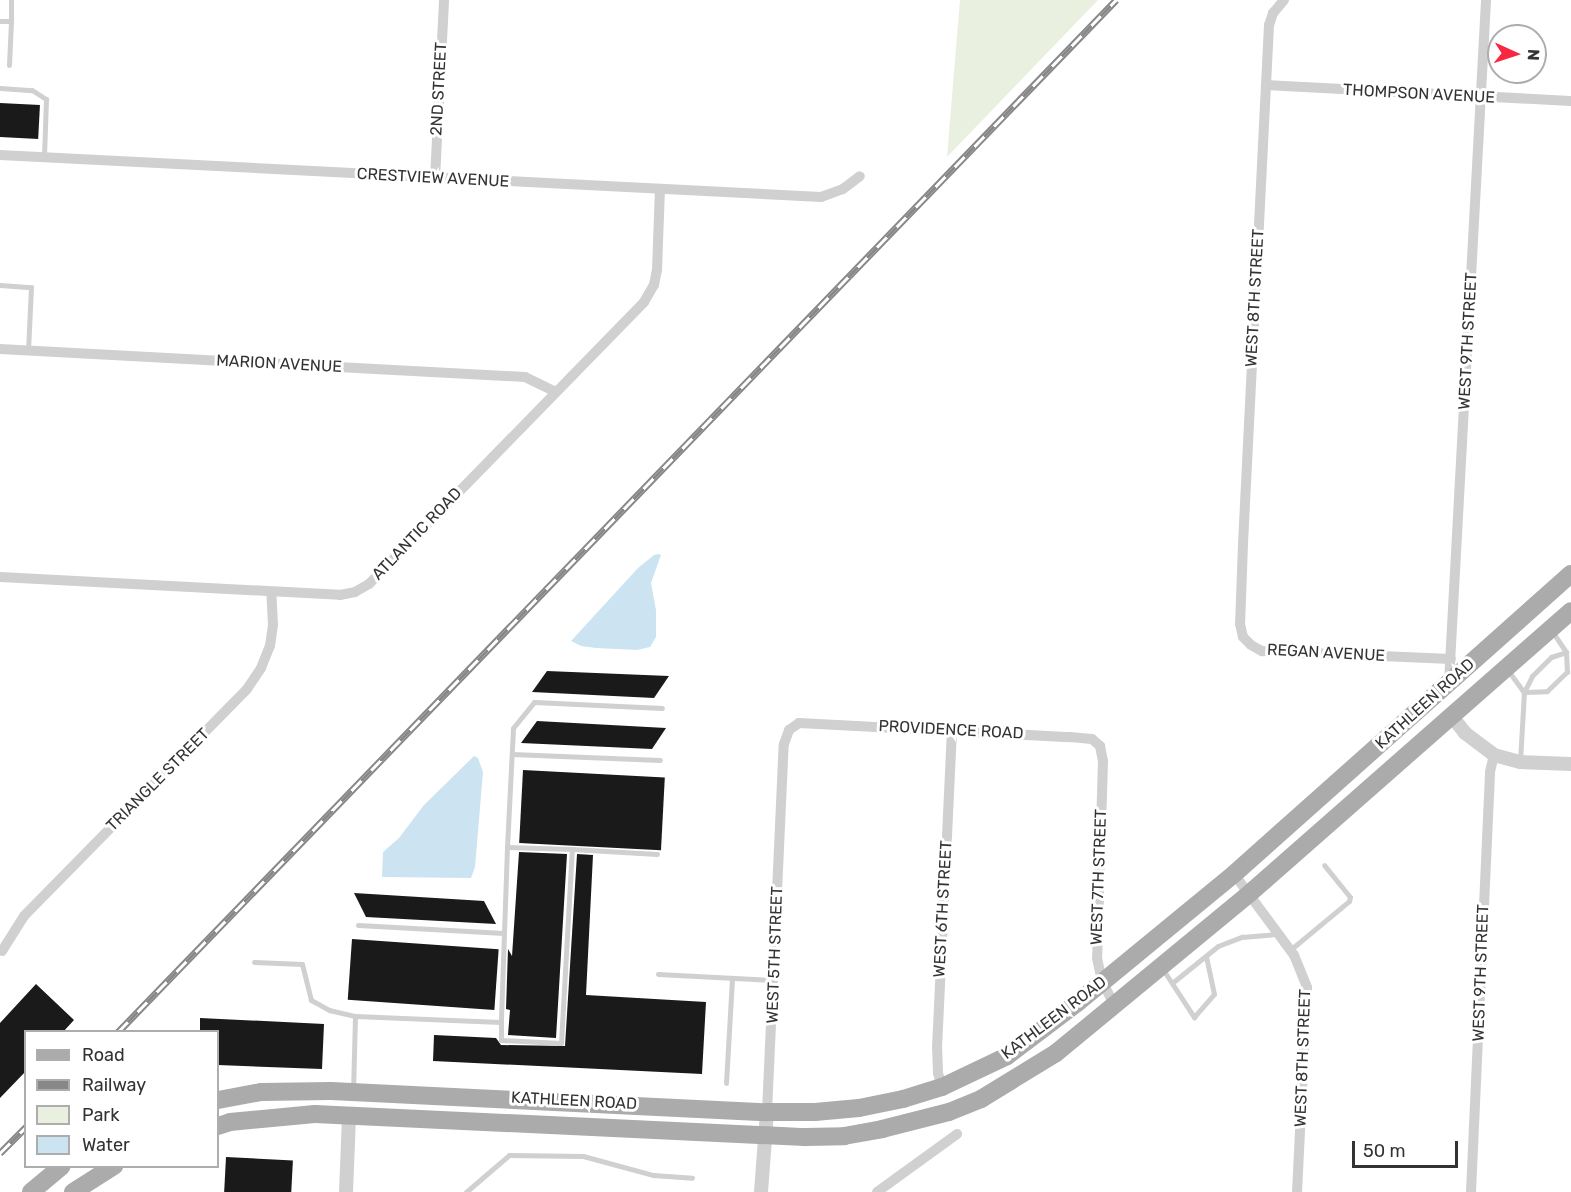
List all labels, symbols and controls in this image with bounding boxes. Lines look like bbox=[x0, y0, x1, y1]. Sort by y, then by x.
north arrow bbox=[1487, 24, 1547, 84]
street label: 2ND STREET bbox=[427, 42, 451, 136]
text: N bbox=[1524, 49, 1543, 61]
street label: THOMPSON AVENUE bbox=[1342, 80, 1496, 108]
street label: CRESTVIEW AVENUE bbox=[356, 164, 510, 192]
street label: WEST 8TH STREET bbox=[1242, 228, 1268, 368]
street label: WEST 9TH STREET bbox=[1455, 272, 1481, 410]
street label: MARION AVENUE bbox=[215, 351, 343, 377]
street label: ATLANTIC ROAD bbox=[368, 484, 466, 584]
street label: REGAN AVENUE bbox=[1266, 640, 1386, 666]
street label: KATHLEEN ROAD bbox=[1372, 655, 1478, 753]
street label: PROVIDENCE ROAD bbox=[878, 717, 1024, 743]
street label: TRIANGLE STREET bbox=[103, 725, 213, 835]
street label: WEST 7TH STREET bbox=[1087, 808, 1111, 946]
street label: WEST 6TH STREET bbox=[930, 840, 956, 978]
street label: WEST 5TH STREET bbox=[763, 886, 787, 1024]
street label: WEST 9TH STREET bbox=[1469, 904, 1493, 1042]
street label: KATHLEEN ROAD bbox=[998, 972, 1110, 1064]
street label: WEST 8TH STREET bbox=[1291, 988, 1315, 1128]
legend bbox=[24, 1030, 219, 1168]
text: Road bbox=[82, 1044, 125, 1066]
text: Railway bbox=[82, 1074, 146, 1096]
street label: KATHLEEN ROAD bbox=[511, 1088, 637, 1114]
text: Park bbox=[82, 1104, 119, 1126]
scale bar bbox=[1355, 1129, 1462, 1167]
text: Water bbox=[82, 1134, 130, 1156]
text: 50 m bbox=[1363, 1140, 1406, 1162]

